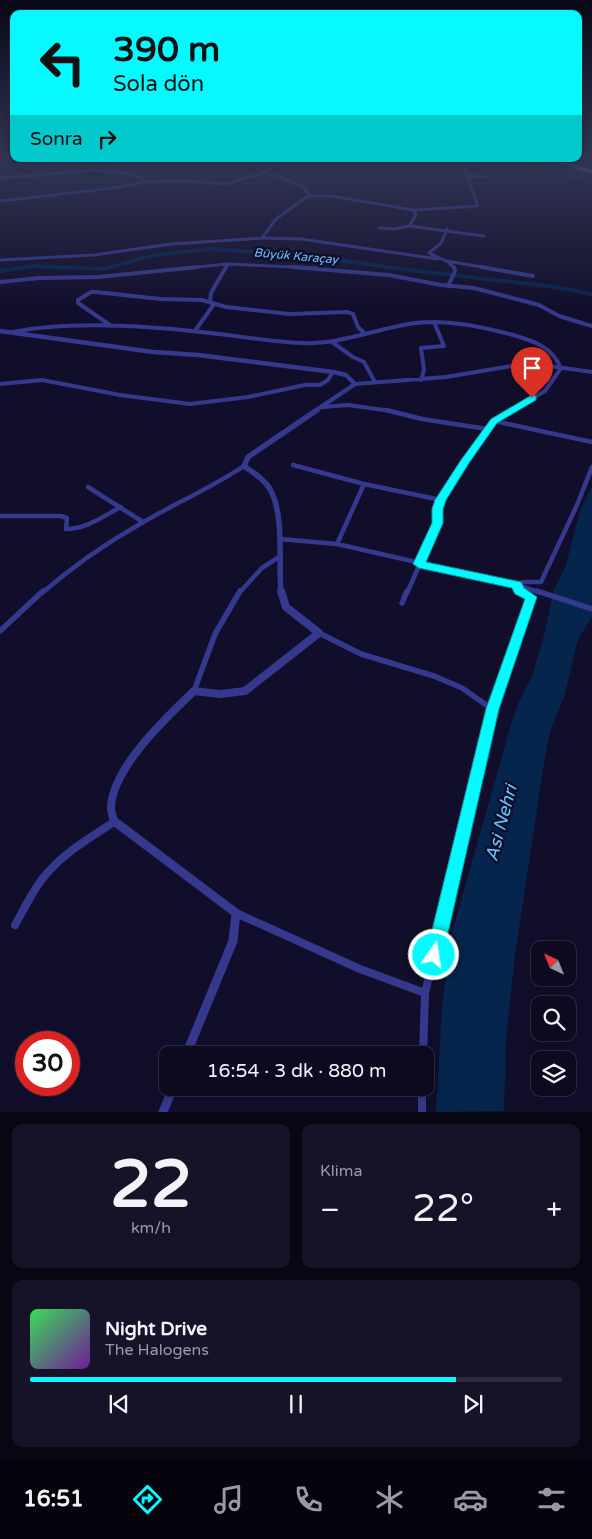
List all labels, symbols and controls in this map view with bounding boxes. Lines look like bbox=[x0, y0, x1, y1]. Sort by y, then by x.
text: 390 m bbox=[113, 29, 220, 71]
icon: left bbox=[30, 30, 95, 95]
text: Sola dön bbox=[113, 71, 204, 97]
icon: right bbox=[93, 125, 121, 153]
text: Sonra bbox=[30, 128, 83, 150]
water label: Büyük Karaçay bbox=[253, 245, 340, 267]
pin bbox=[511, 347, 553, 398]
icon: arrive bbox=[518, 354, 546, 382]
water label: Asi Nehri bbox=[480, 780, 522, 864]
position arrow bbox=[407, 928, 459, 980]
north arrow bbox=[531, 941, 576, 986]
map controls bbox=[531, 941, 576, 1096]
button: search bbox=[531, 996, 576, 1041]
speed limit sign: 30 bbox=[15, 1031, 80, 1096]
button: layers bbox=[531, 1051, 576, 1096]
text: 16:54 · 3 dk · 880 m bbox=[207, 1060, 386, 1082]
text: 22 bbox=[110, 1146, 192, 1225]
text: Klima bbox=[320, 1161, 362, 1181]
text: 22° bbox=[412, 1186, 474, 1232]
text: − bbox=[320, 1193, 340, 1227]
text: + bbox=[546, 1193, 562, 1227]
text: km/h bbox=[131, 1218, 171, 1238]
text: Night Drive bbox=[105, 1318, 207, 1340]
text: The Halogens bbox=[105, 1340, 209, 1360]
icon: previous bbox=[105, 1390, 133, 1418]
icon: pause bbox=[282, 1390, 310, 1418]
icon: next bbox=[459, 1390, 487, 1418]
icon: directions bbox=[130, 1482, 165, 1517]
icon: music bbox=[211, 1482, 246, 1517]
icon: phone bbox=[291, 1482, 326, 1517]
icon: climate bbox=[372, 1482, 407, 1517]
icon: car bbox=[453, 1482, 488, 1517]
icon: filters bbox=[534, 1482, 569, 1517]
text: 16:51 bbox=[23, 1486, 84, 1512]

